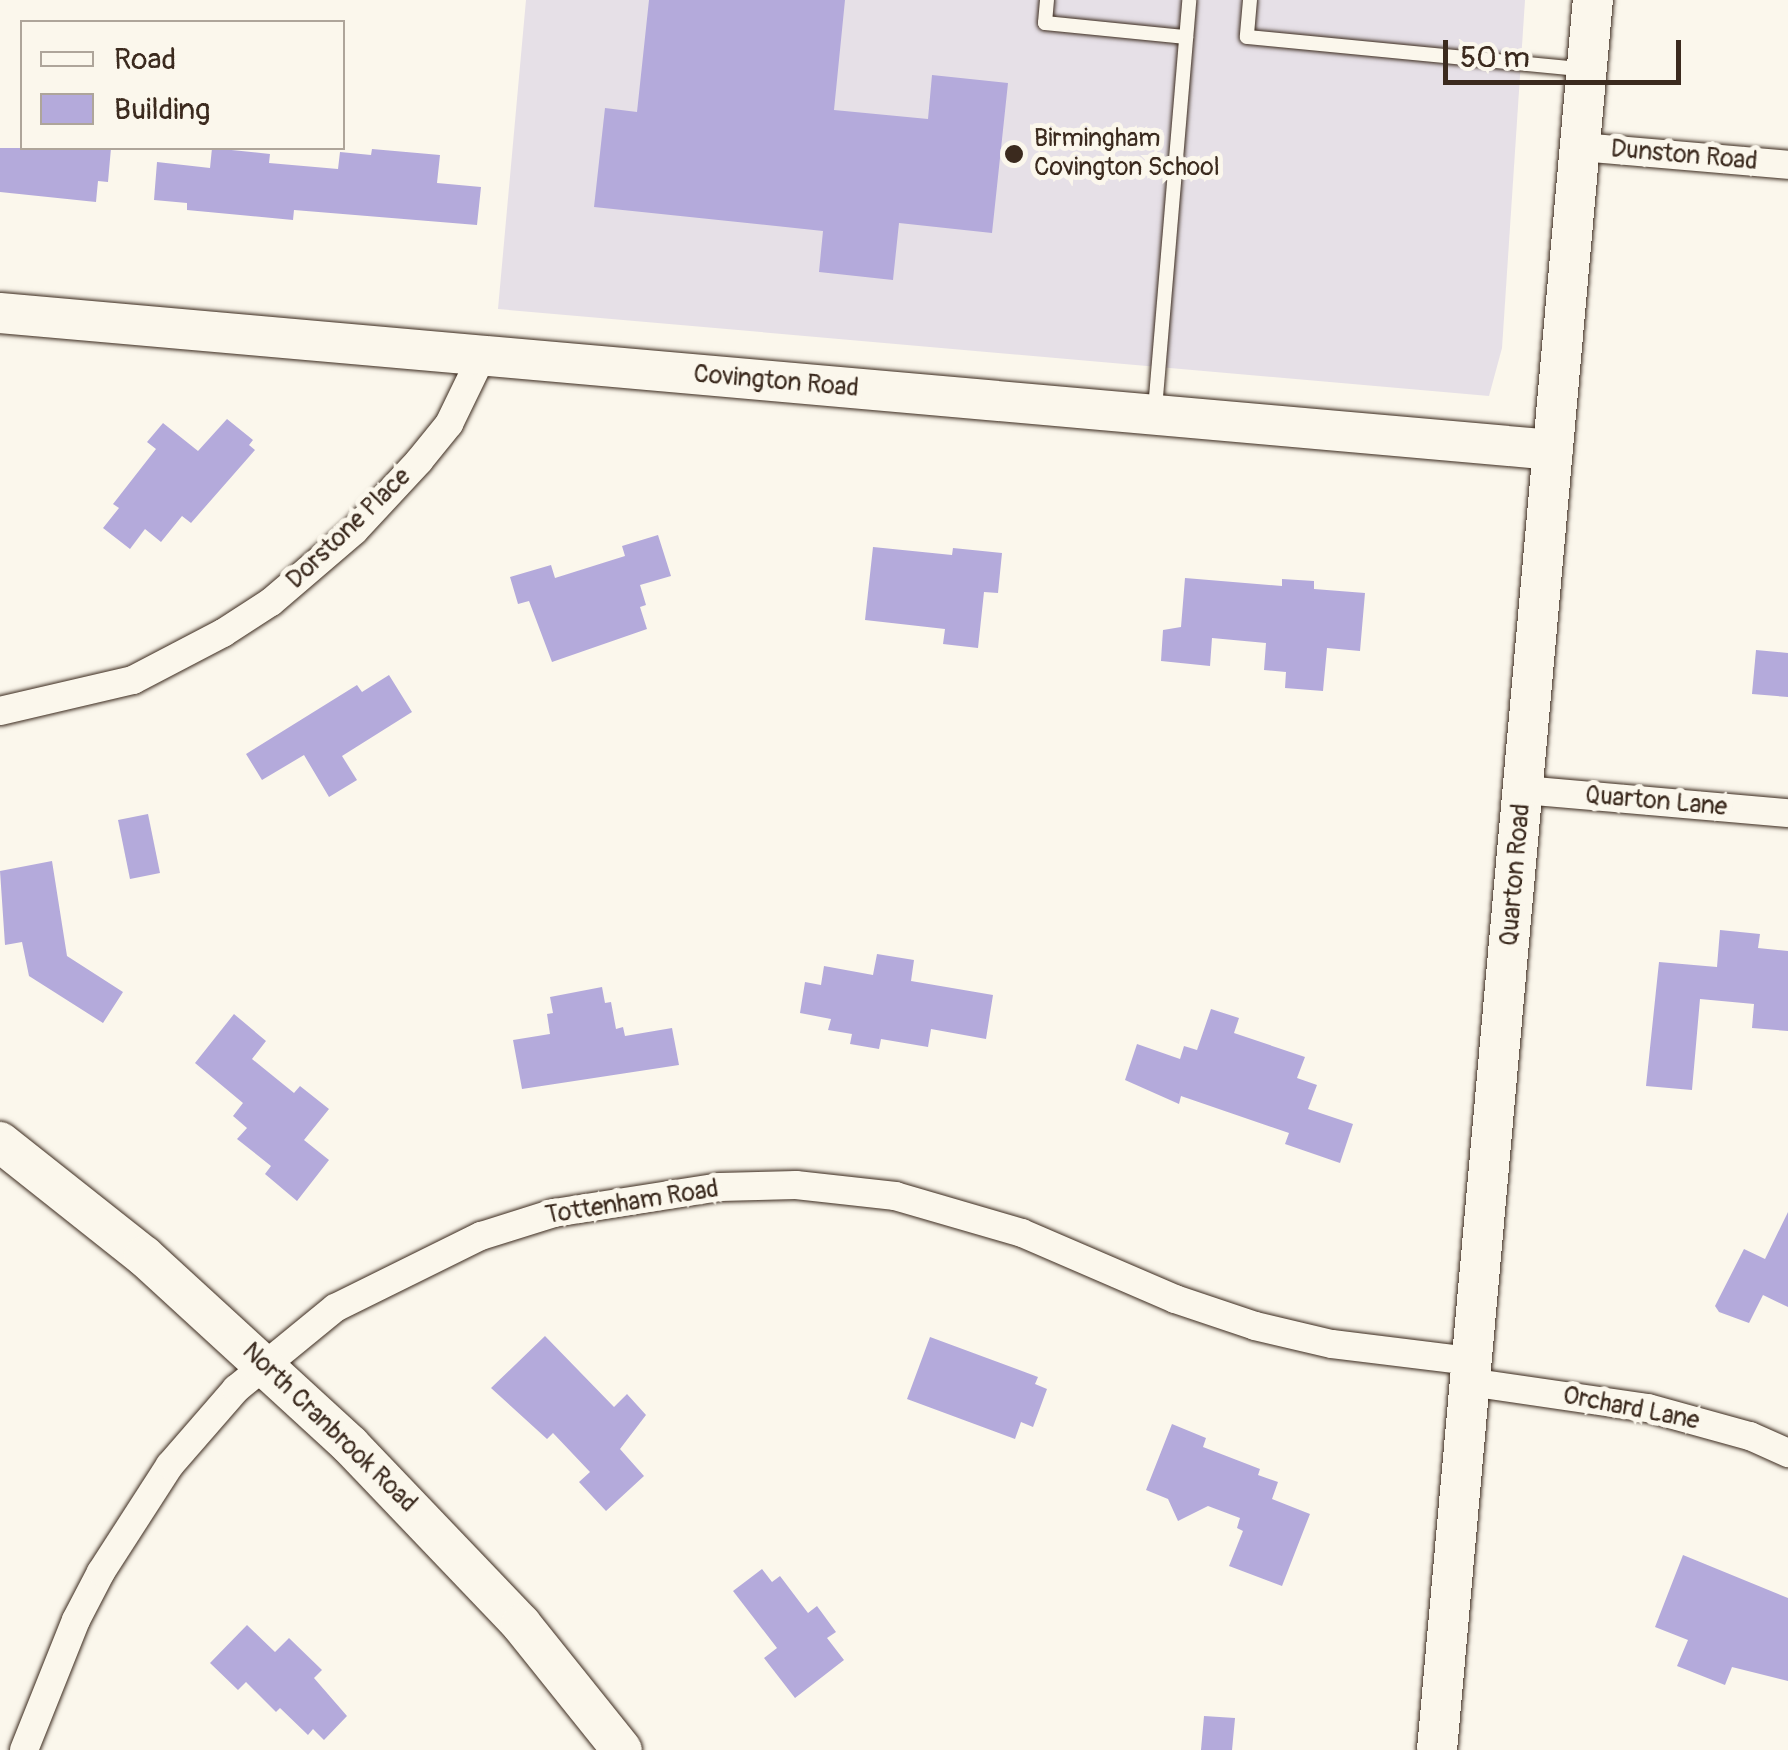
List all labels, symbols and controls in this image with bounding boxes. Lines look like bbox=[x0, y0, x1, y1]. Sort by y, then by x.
legend bbox=[20, 20, 345, 150]
scale bar bbox=[1448, 20, 1686, 82]
text: 50 m bbox=[1460, 39, 1530, 76]
text: Road bbox=[114, 41, 176, 78]
text: Building bbox=[114, 91, 210, 128]
place label: Birmingham Covington School bbox=[1034, 125, 1220, 184]
street label: Dunston Road bbox=[1609, 135, 1759, 177]
marker: Birmingham Covington School bbox=[1003, 143, 1025, 165]
street label: Covington Road bbox=[692, 360, 860, 404]
street label: Dorstone Place bbox=[281, 462, 417, 596]
street label: Quarton Lane bbox=[1584, 781, 1728, 823]
street label: Quarton Road bbox=[1495, 802, 1537, 948]
street label: Tottenham Road bbox=[543, 1174, 721, 1232]
street label: North Cranbrook Road bbox=[235, 1337, 423, 1519]
street label: Orchard Lane bbox=[1560, 1381, 1702, 1437]

